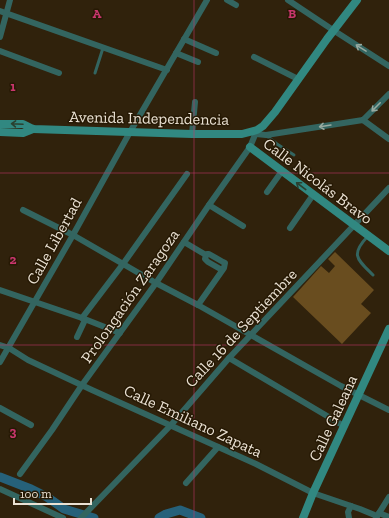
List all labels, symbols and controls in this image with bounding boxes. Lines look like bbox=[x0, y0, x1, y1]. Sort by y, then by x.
text: A bbox=[93, 6, 102, 21]
text: B bbox=[288, 6, 296, 21]
one-way arrow bbox=[356, 44, 367, 52]
text: 1 bbox=[10, 79, 16, 94]
one-way arrow bbox=[371, 102, 381, 112]
street label: Avenida Independencia bbox=[69, 107, 229, 129]
one-way arrow bbox=[11, 120, 24, 128]
one-way arrow bbox=[319, 122, 332, 130]
street label: Calle Nicolás Bravo bbox=[260, 134, 376, 228]
one-way arrow bbox=[296, 182, 307, 190]
street label: Calle Libertad bbox=[22, 194, 86, 288]
street label: Prolongación Zaragoza bbox=[77, 225, 183, 366]
text: 2 bbox=[10, 252, 17, 267]
street label: Calle 16 de Septiembre bbox=[181, 265, 301, 391]
street label: Calle Galeana bbox=[305, 372, 361, 464]
street label: Calle Emiliano Zapata bbox=[121, 381, 265, 461]
text: 3 bbox=[10, 424, 17, 439]
scale bar bbox=[14, 480, 91, 506]
text: 100 m bbox=[20, 487, 52, 501]

